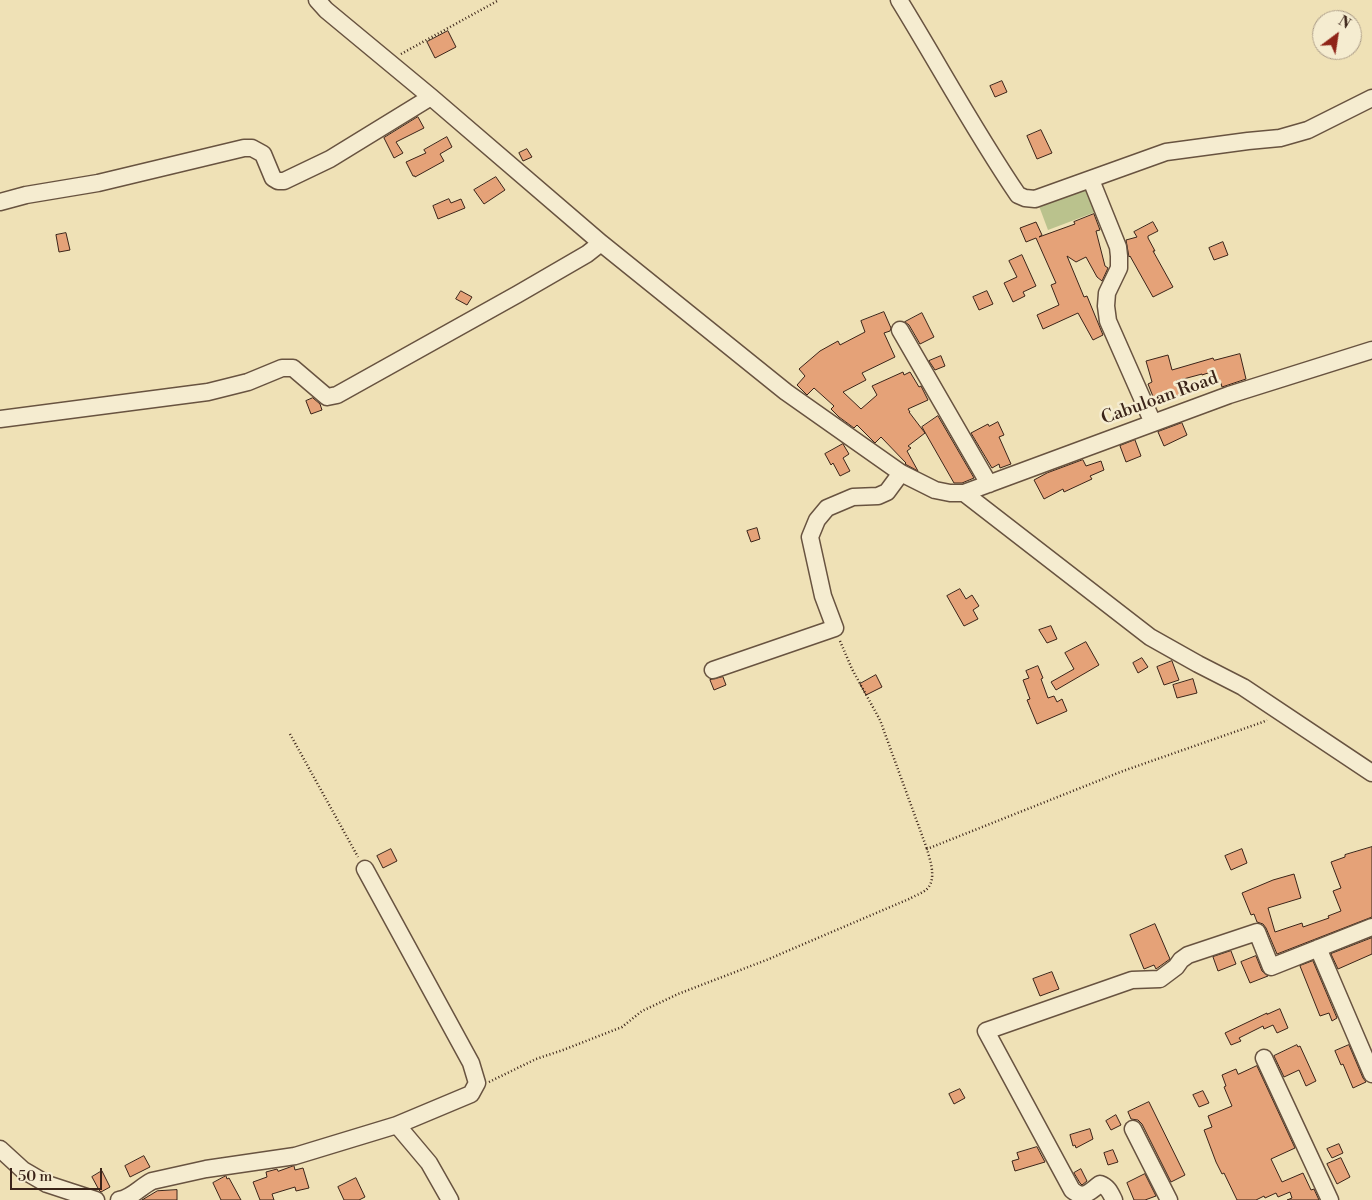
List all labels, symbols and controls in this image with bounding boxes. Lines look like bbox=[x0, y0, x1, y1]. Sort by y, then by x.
north arrow bbox=[1312, 10, 1362, 60]
text: N bbox=[1335, 12, 1354, 34]
street label: Cabuloan Road bbox=[1099, 368, 1221, 430]
scale bar bbox=[12, 1158, 105, 1190]
text: 50 m bbox=[18, 1167, 52, 1186]

